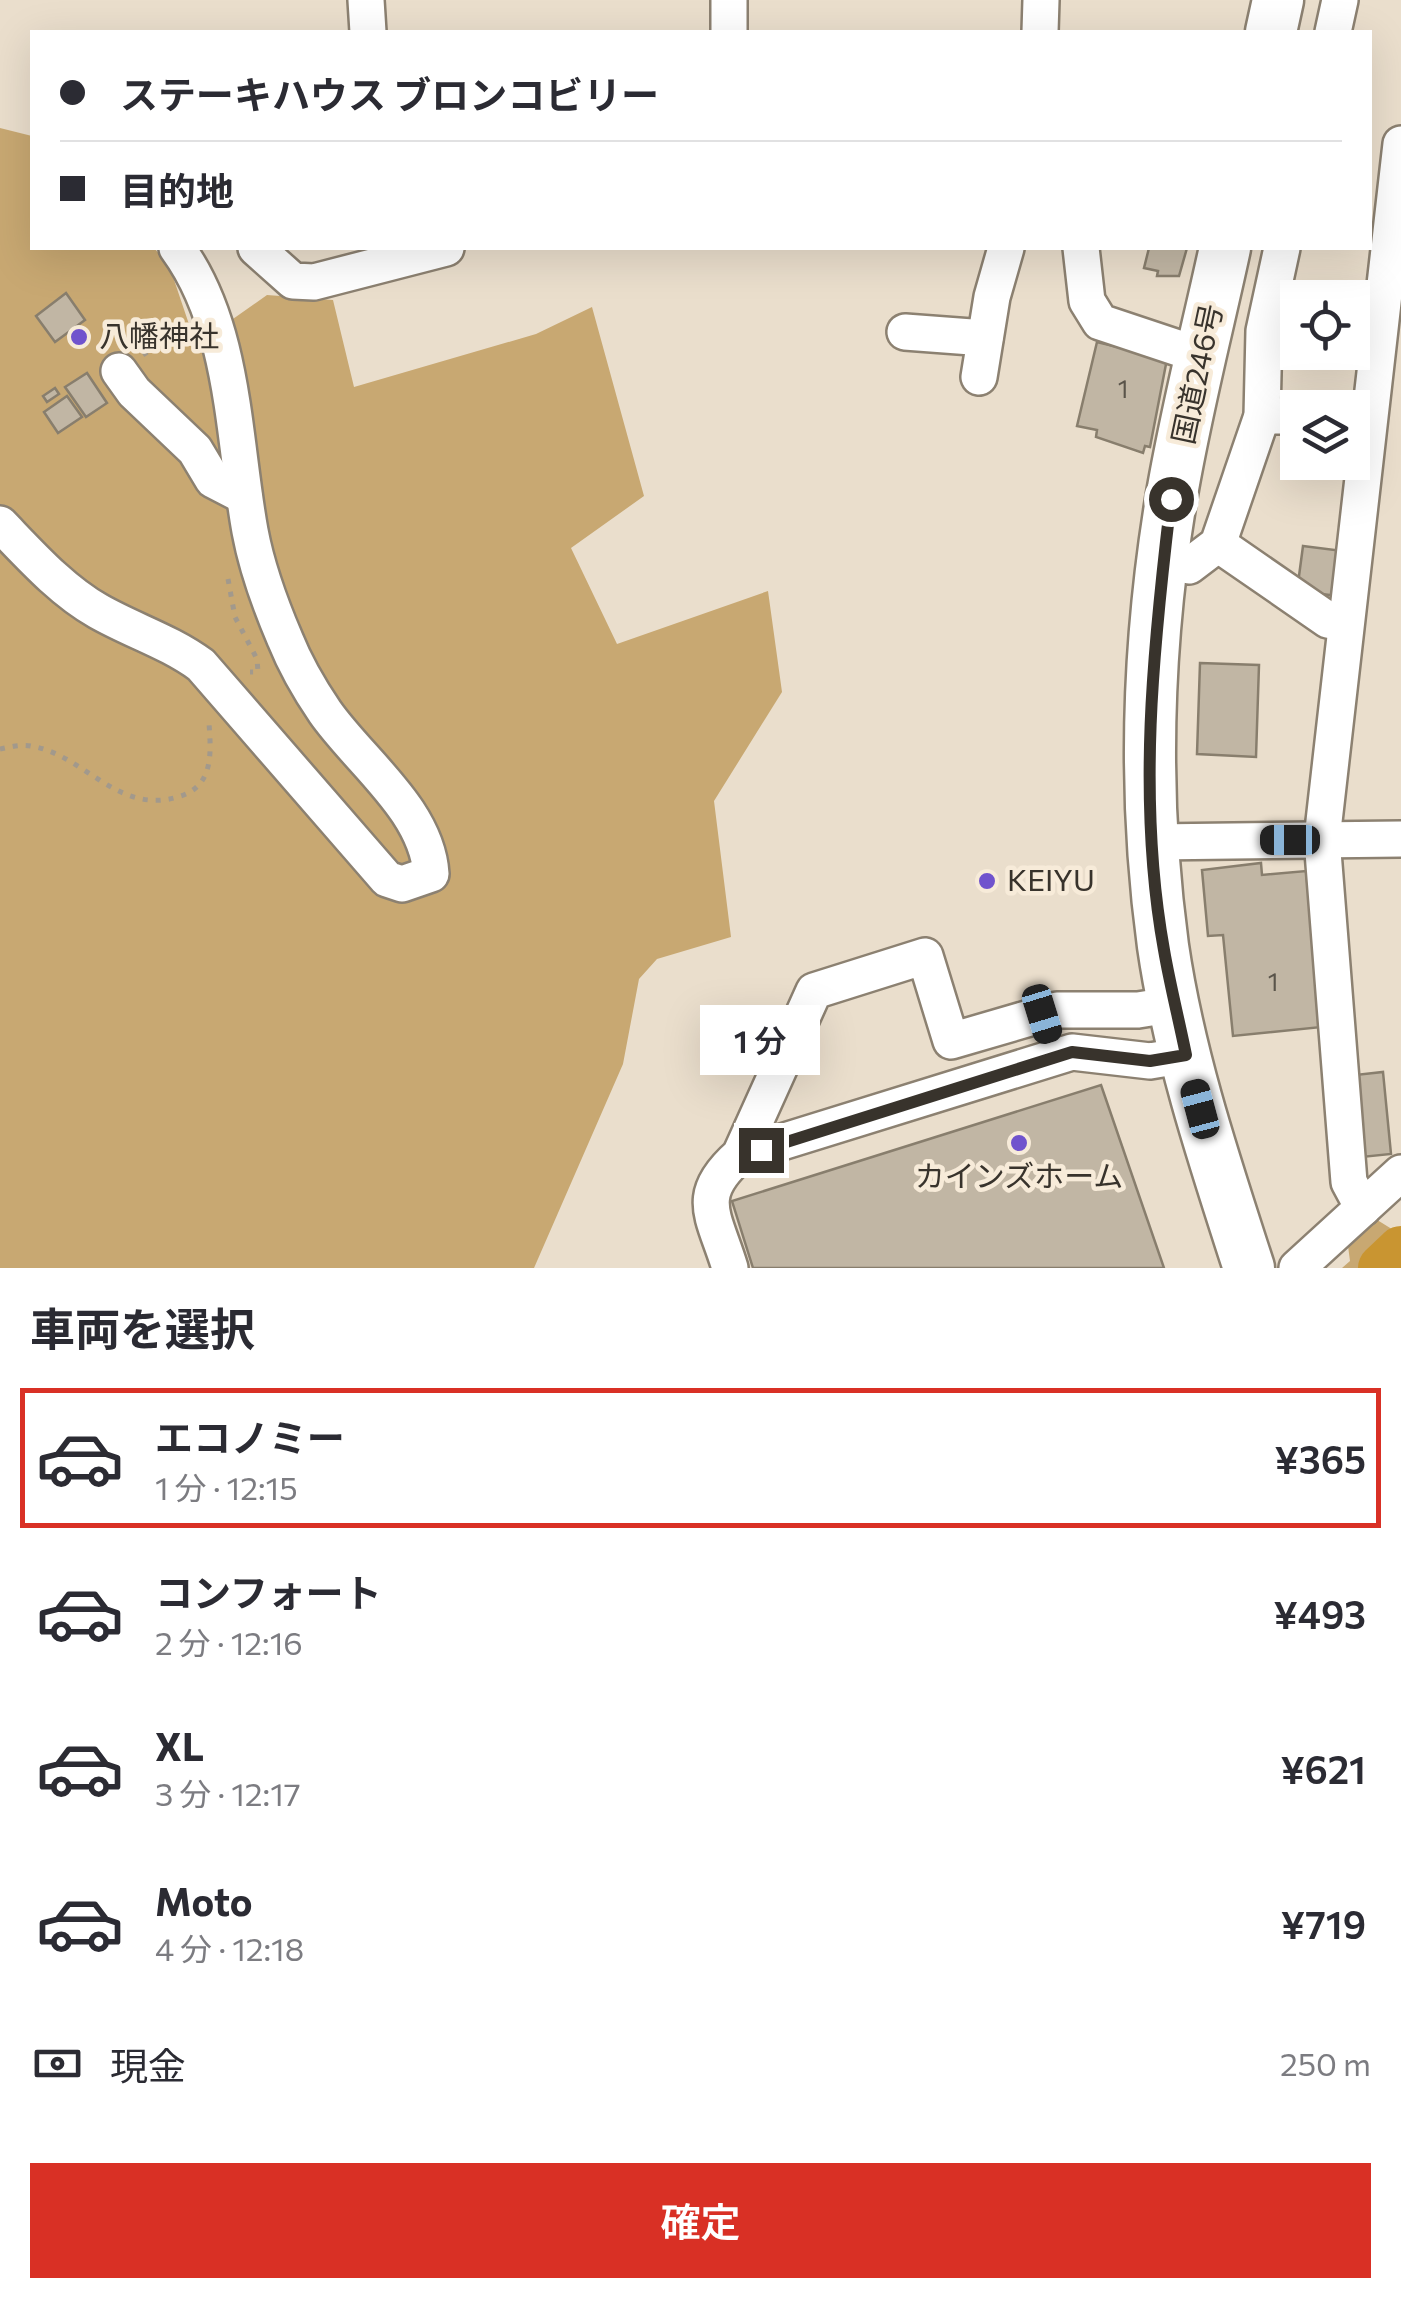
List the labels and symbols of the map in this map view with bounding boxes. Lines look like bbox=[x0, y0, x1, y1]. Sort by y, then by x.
street label: 国道246号 bbox=[1163, 300, 1228, 447]
place label: 八幡神社 bbox=[99, 316, 219, 353]
marker: 八幡神社 bbox=[68, 326, 90, 348]
house number: 1 bbox=[1118, 373, 1128, 403]
route start bbox=[1149, 477, 1194, 522]
car bbox=[1260, 825, 1320, 855]
place label: KEIYU bbox=[1007, 860, 1095, 897]
marker: KEIYU bbox=[976, 870, 998, 892]
house number: 1 bbox=[1268, 966, 1278, 996]
car bbox=[1019, 981, 1065, 1047]
callout: 1 分 bbox=[701, 1005, 821, 1075]
car bbox=[1178, 1076, 1222, 1142]
route end bbox=[739, 1128, 784, 1173]
marker: カインズホーム bbox=[1008, 1132, 1030, 1154]
place label: カインズホーム bbox=[915, 1156, 1123, 1193]

